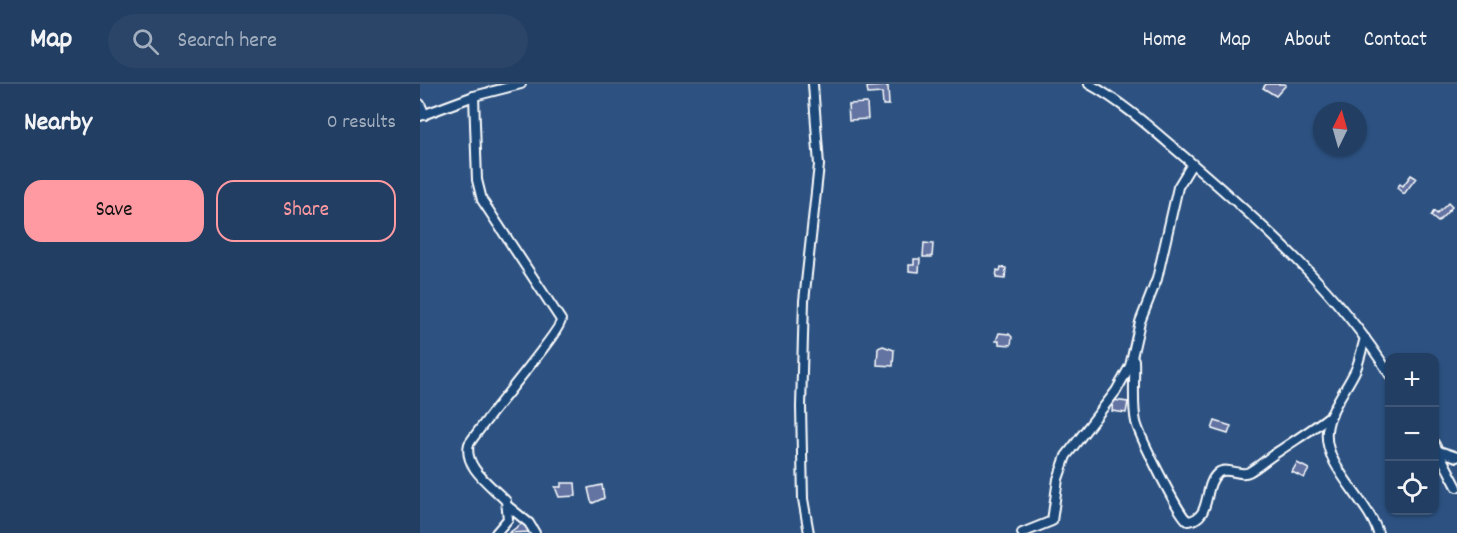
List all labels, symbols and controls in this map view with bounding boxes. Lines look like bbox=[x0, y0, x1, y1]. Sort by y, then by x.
search box bbox=[108, 14, 528, 68]
text: Map bbox=[30, 21, 72, 61]
icon: search bbox=[129, 25, 162, 58]
text: Search here bbox=[177, 26, 277, 57]
text: Home bbox=[1142, 26, 1186, 56]
text: Map bbox=[1219, 26, 1251, 56]
text: About bbox=[1284, 26, 1331, 56]
text: Contact bbox=[1364, 26, 1427, 56]
north arrow bbox=[1313, 102, 1367, 156]
text: Nearby bbox=[24, 105, 92, 142]
text: 0 results bbox=[327, 109, 396, 137]
button: Save bbox=[24, 180, 204, 242]
button: Share bbox=[216, 180, 396, 242]
map controls bbox=[1385, 353, 1439, 515]
button: + bbox=[1385, 353, 1439, 407]
button: − bbox=[1385, 407, 1439, 461]
button: locate bbox=[1385, 461, 1439, 515]

